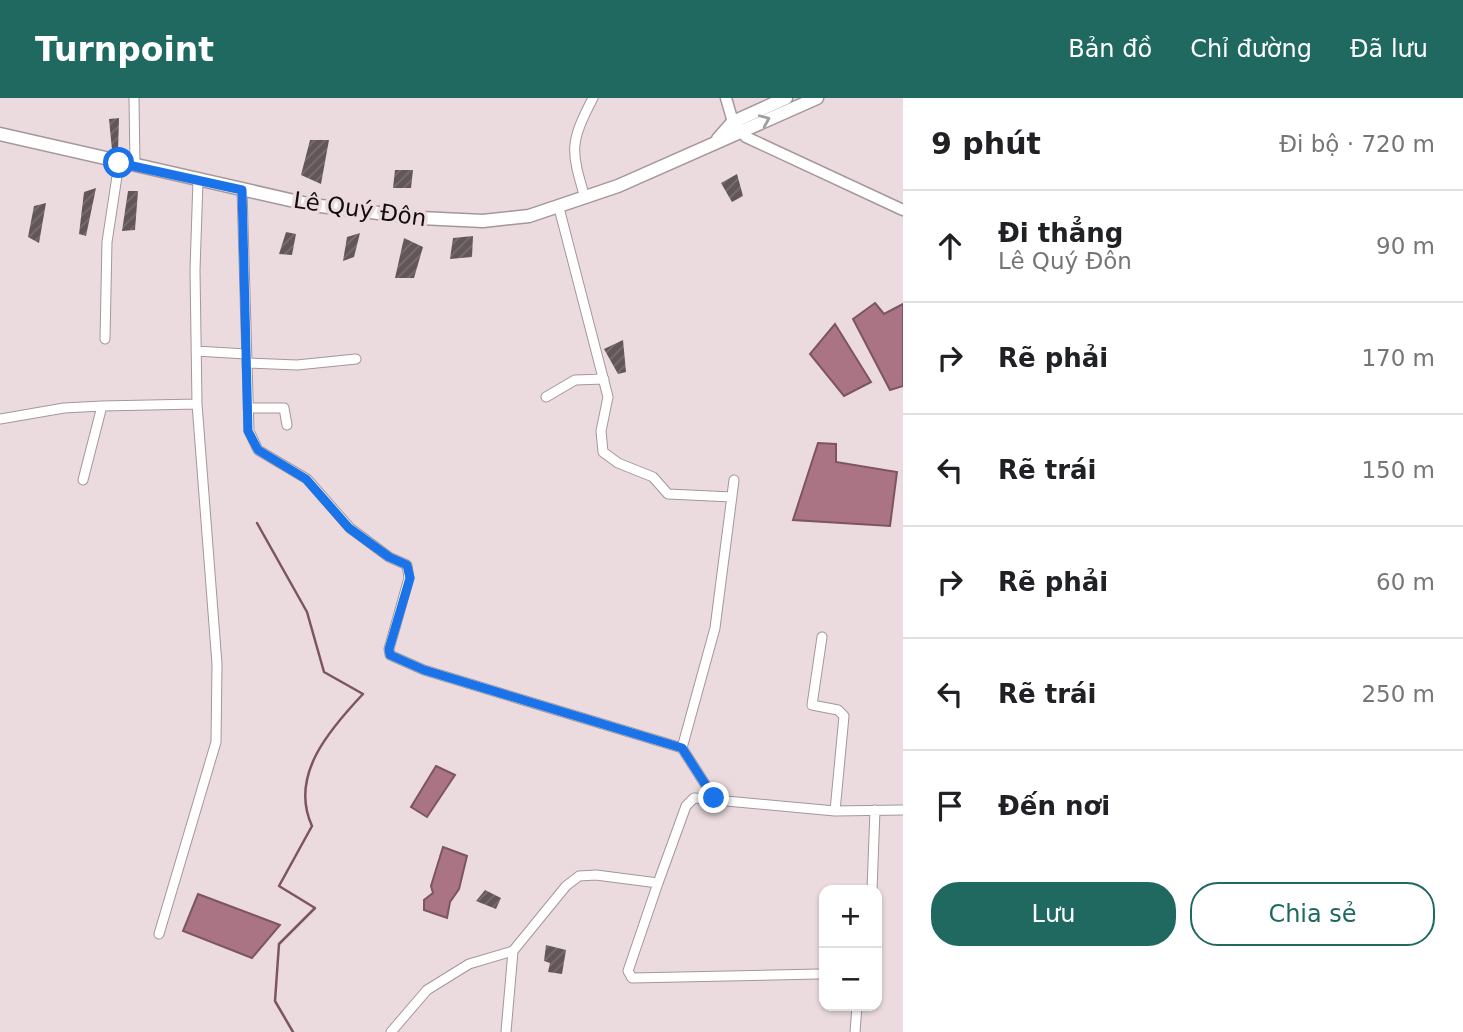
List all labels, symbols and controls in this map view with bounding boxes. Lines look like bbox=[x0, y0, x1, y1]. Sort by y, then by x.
text: Turnpoint bbox=[35, 30, 214, 69]
text: Bản đồ bbox=[1068, 35, 1152, 63]
text: Chỉ đường bbox=[1190, 35, 1312, 63]
text: Đã lưu bbox=[1350, 35, 1428, 63]
one-way arrow bbox=[758, 115, 770, 129]
text: 9 phút bbox=[931, 126, 1041, 161]
text: Đi bộ · 720 m bbox=[1279, 131, 1435, 157]
route start bbox=[103, 147, 134, 178]
street label: Lê Quý Đôn bbox=[292, 187, 428, 231]
text: Đi thẳng bbox=[998, 218, 1123, 248]
icon: ahead bbox=[931, 227, 969, 265]
text: 90 m bbox=[1376, 233, 1435, 259]
text: Lê Quý Đôn bbox=[998, 248, 1132, 274]
icon: right bbox=[931, 339, 969, 377]
text: Rẽ phải bbox=[998, 343, 1108, 373]
text: 170 m bbox=[1361, 345, 1435, 371]
icon: left bbox=[931, 451, 969, 489]
text: Rẽ trái bbox=[998, 455, 1096, 485]
text: 150 m bbox=[1361, 457, 1435, 483]
icon: right bbox=[931, 563, 969, 601]
text: Rẽ phải bbox=[998, 567, 1108, 597]
text: 60 m bbox=[1376, 569, 1435, 595]
icon: left bbox=[931, 675, 969, 713]
text: Rẽ trái bbox=[998, 679, 1096, 709]
text: 250 m bbox=[1361, 681, 1435, 707]
route end bbox=[698, 782, 729, 813]
icon: arrive bbox=[931, 787, 969, 825]
text: Đến nơi bbox=[998, 791, 1110, 821]
button: Lưu bbox=[931, 882, 1176, 946]
button: Chia sẻ bbox=[1190, 882, 1435, 946]
map controls bbox=[819, 885, 882, 1011]
button: + bbox=[819, 885, 882, 948]
button: − bbox=[819, 948, 882, 1011]

